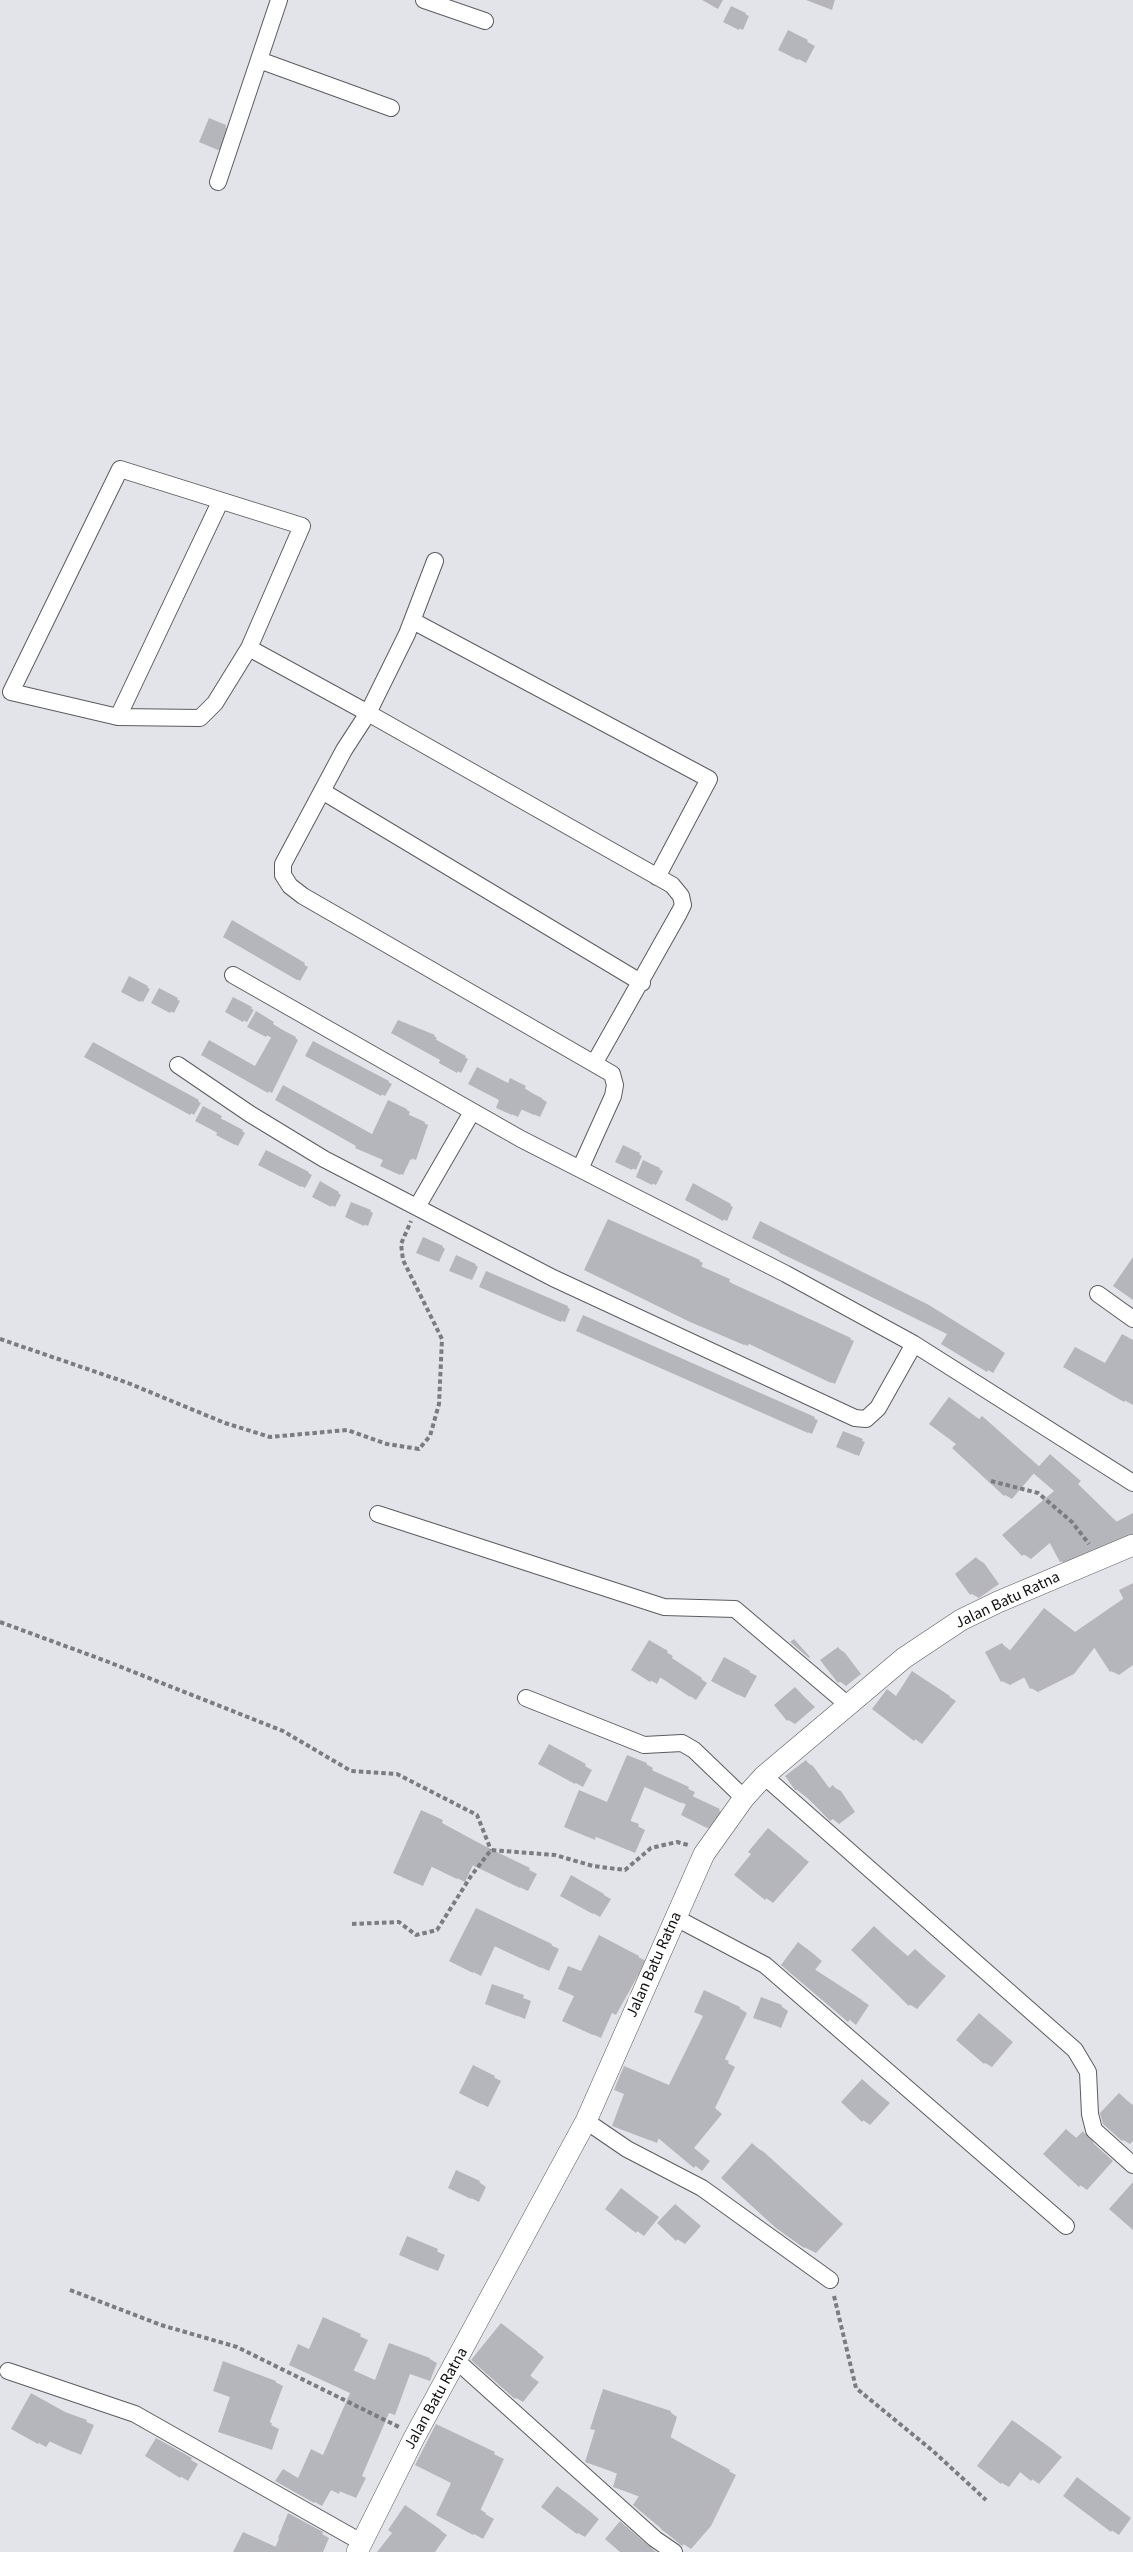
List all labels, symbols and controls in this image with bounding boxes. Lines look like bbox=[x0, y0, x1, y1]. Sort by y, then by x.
street label: Jalan Batu Ratna bbox=[953, 1568, 1063, 1634]
street label: Jalan Batu Ratna bbox=[623, 1909, 687, 2021]
street label: Jalan Batu Ratna bbox=[401, 2345, 473, 2453]

